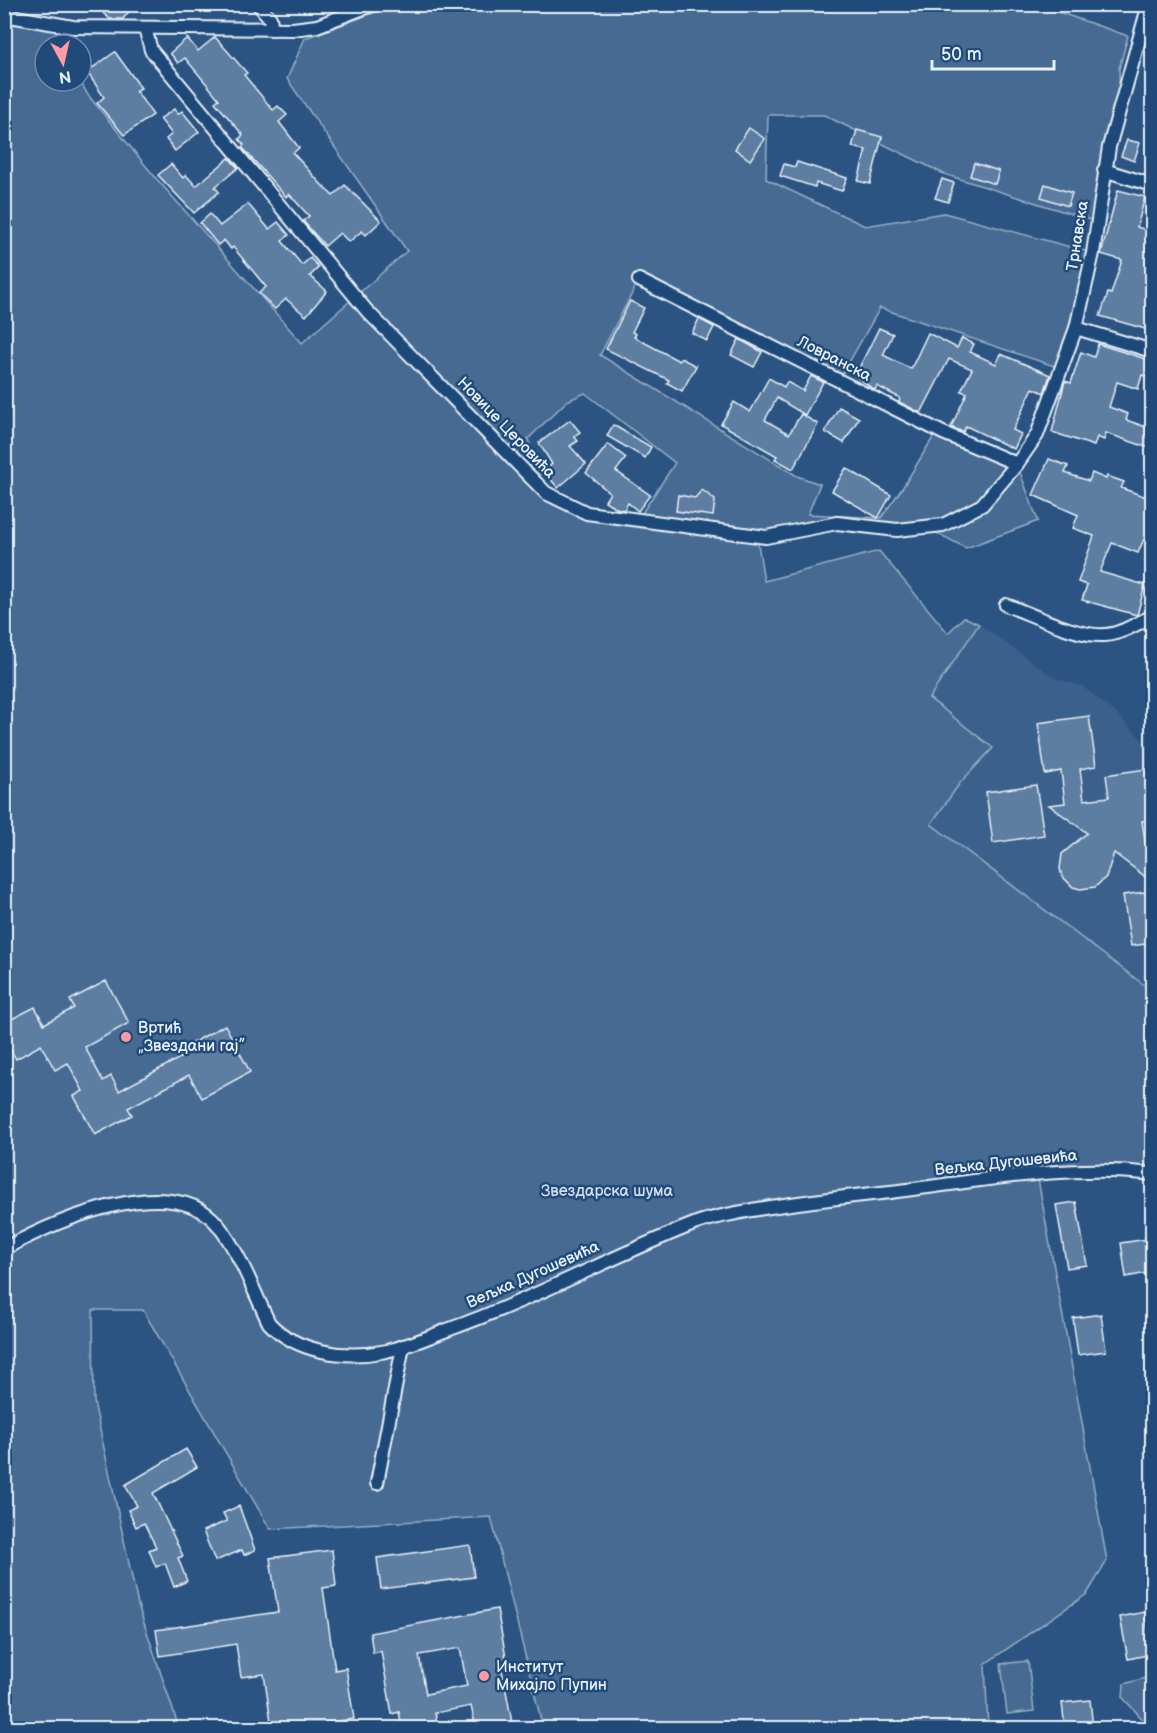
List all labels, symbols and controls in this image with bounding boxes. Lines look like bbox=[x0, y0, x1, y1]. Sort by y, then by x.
north arrow bbox=[33, 33, 93, 93]
scale bar bbox=[932, 33, 1054, 71]
text: 50 m bbox=[941, 44, 982, 65]
text: N bbox=[58, 66, 72, 87]
street label: Трнавска bbox=[1063, 199, 1093, 272]
street label: Ловранска bbox=[793, 332, 874, 386]
street label: Новице Церовића bbox=[453, 373, 560, 483]
place label: Вртић „Звездани гај” bbox=[138, 1019, 245, 1056]
marker: Вртић „Звездани гај” bbox=[119, 1030, 133, 1044]
street label: Вељка Дугошевића bbox=[934, 1146, 1079, 1180]
park label: Звездарска шума bbox=[541, 1182, 674, 1201]
street label: Вељка Дугошевића bbox=[464, 1237, 603, 1313]
place label: Институт Михајло Пупин bbox=[496, 1658, 607, 1695]
marker: Институт Михајло Пупин bbox=[477, 1669, 491, 1683]

